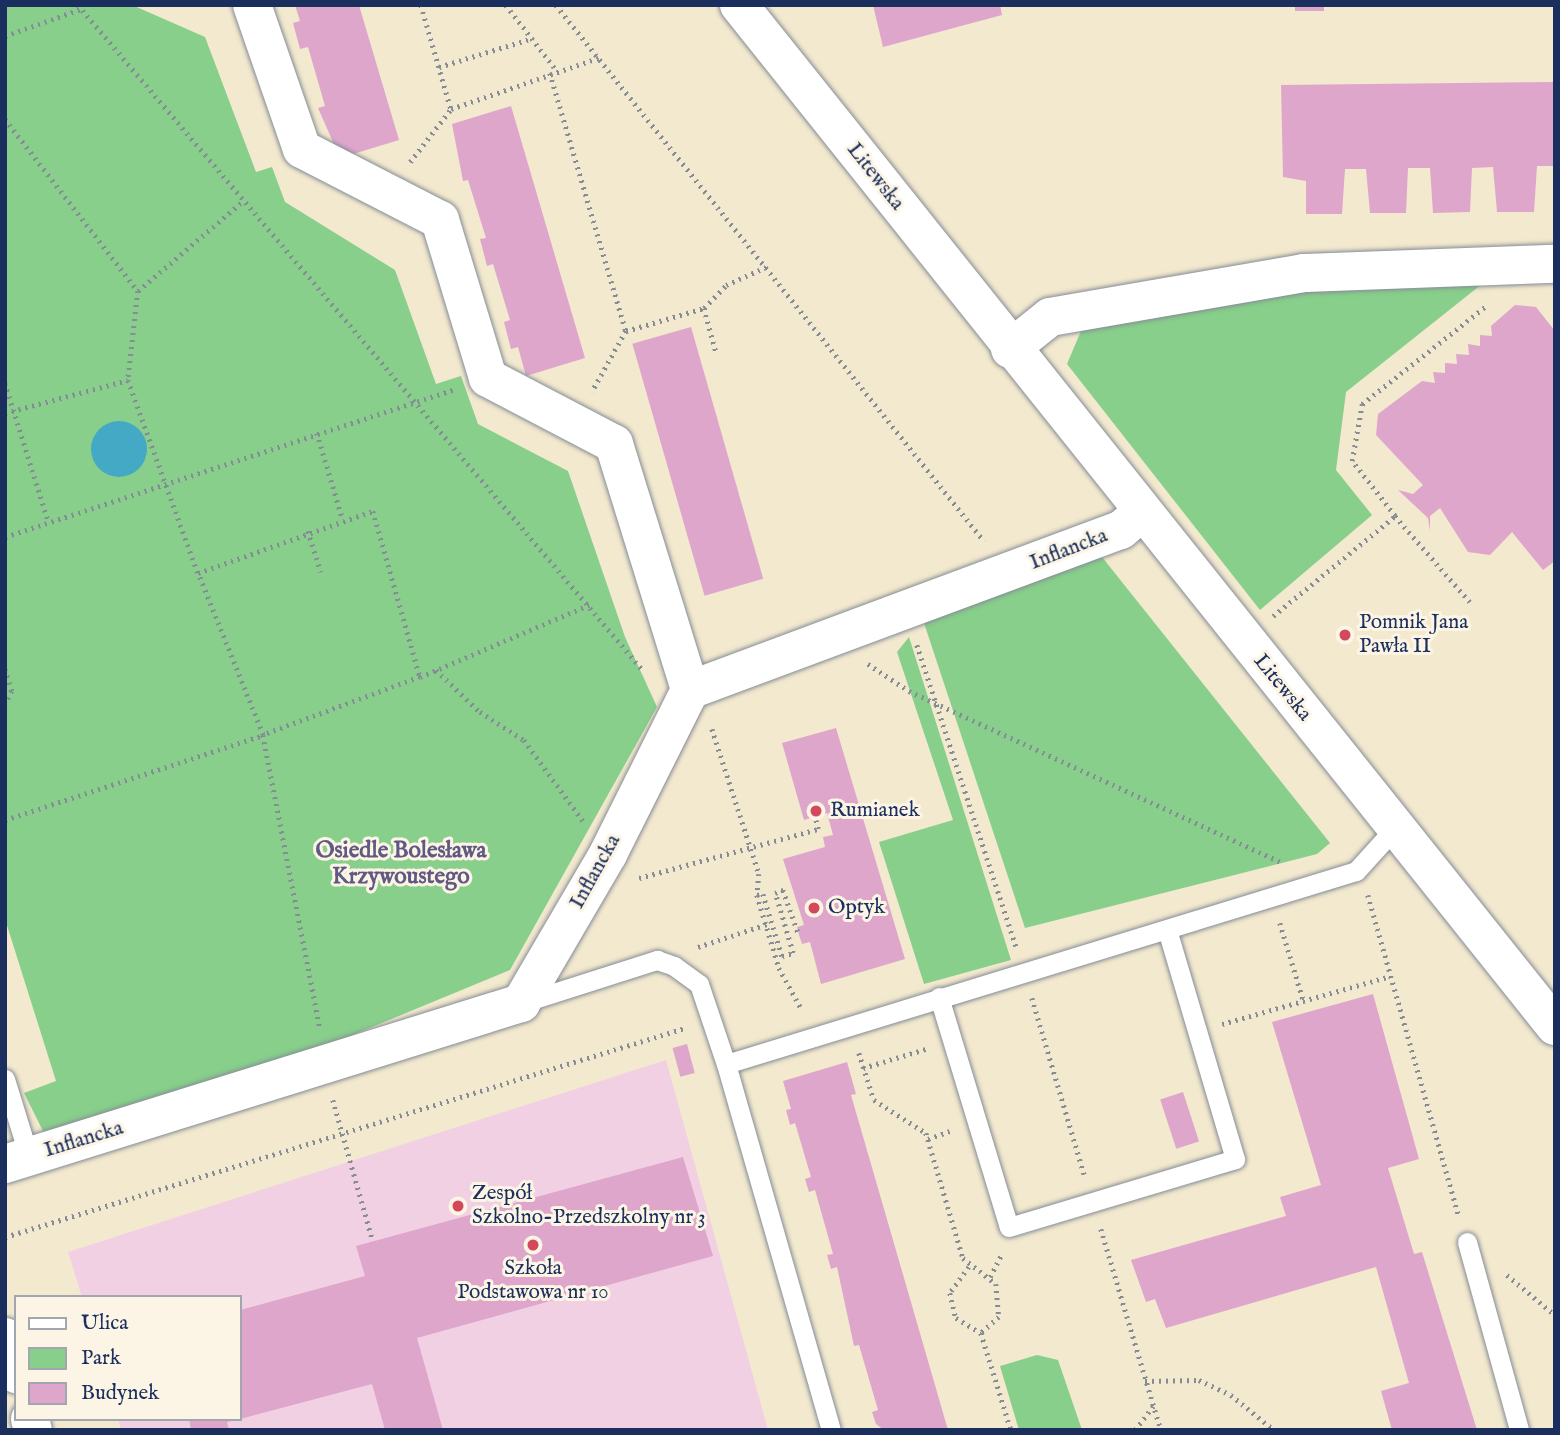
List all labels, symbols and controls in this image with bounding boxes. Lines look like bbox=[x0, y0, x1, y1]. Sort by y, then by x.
street label: Litewska bbox=[841, 138, 909, 216]
street label: Inflancka bbox=[1027, 524, 1111, 576]
place label: Pomnik Jana Pawła II bbox=[1359, 610, 1468, 660]
marker: Pomnik Jana Pawła II bbox=[1337, 627, 1353, 643]
street label: Litewska bbox=[1247, 649, 1317, 727]
place label: Rumianek bbox=[830, 798, 920, 824]
marker: Rumianek bbox=[808, 803, 824, 819]
street label: Inflancka bbox=[565, 830, 627, 914]
district label: Osiedle Bolesława Krzywoustego bbox=[315, 837, 487, 891]
place label: Optyk bbox=[828, 895, 885, 921]
marker: Optyk bbox=[806, 900, 822, 916]
street label: Inflancka bbox=[42, 1116, 126, 1164]
place label: Zespół Szkolno-Przedszkolny nr 3 bbox=[472, 1181, 706, 1231]
marker: Zespół Szkolno-Przedszkolny nr 3 bbox=[450, 1198, 466, 1214]
marker: Szkoła Podstawowa nr 10 bbox=[525, 1237, 541, 1253]
place label: Szkoła Podstawowa nr 10 bbox=[457, 1256, 609, 1306]
legend bbox=[14, 1295, 242, 1421]
text: Ulica bbox=[81, 1310, 128, 1337]
text: Park bbox=[81, 1345, 121, 1372]
text: Budynek bbox=[81, 1380, 159, 1407]

